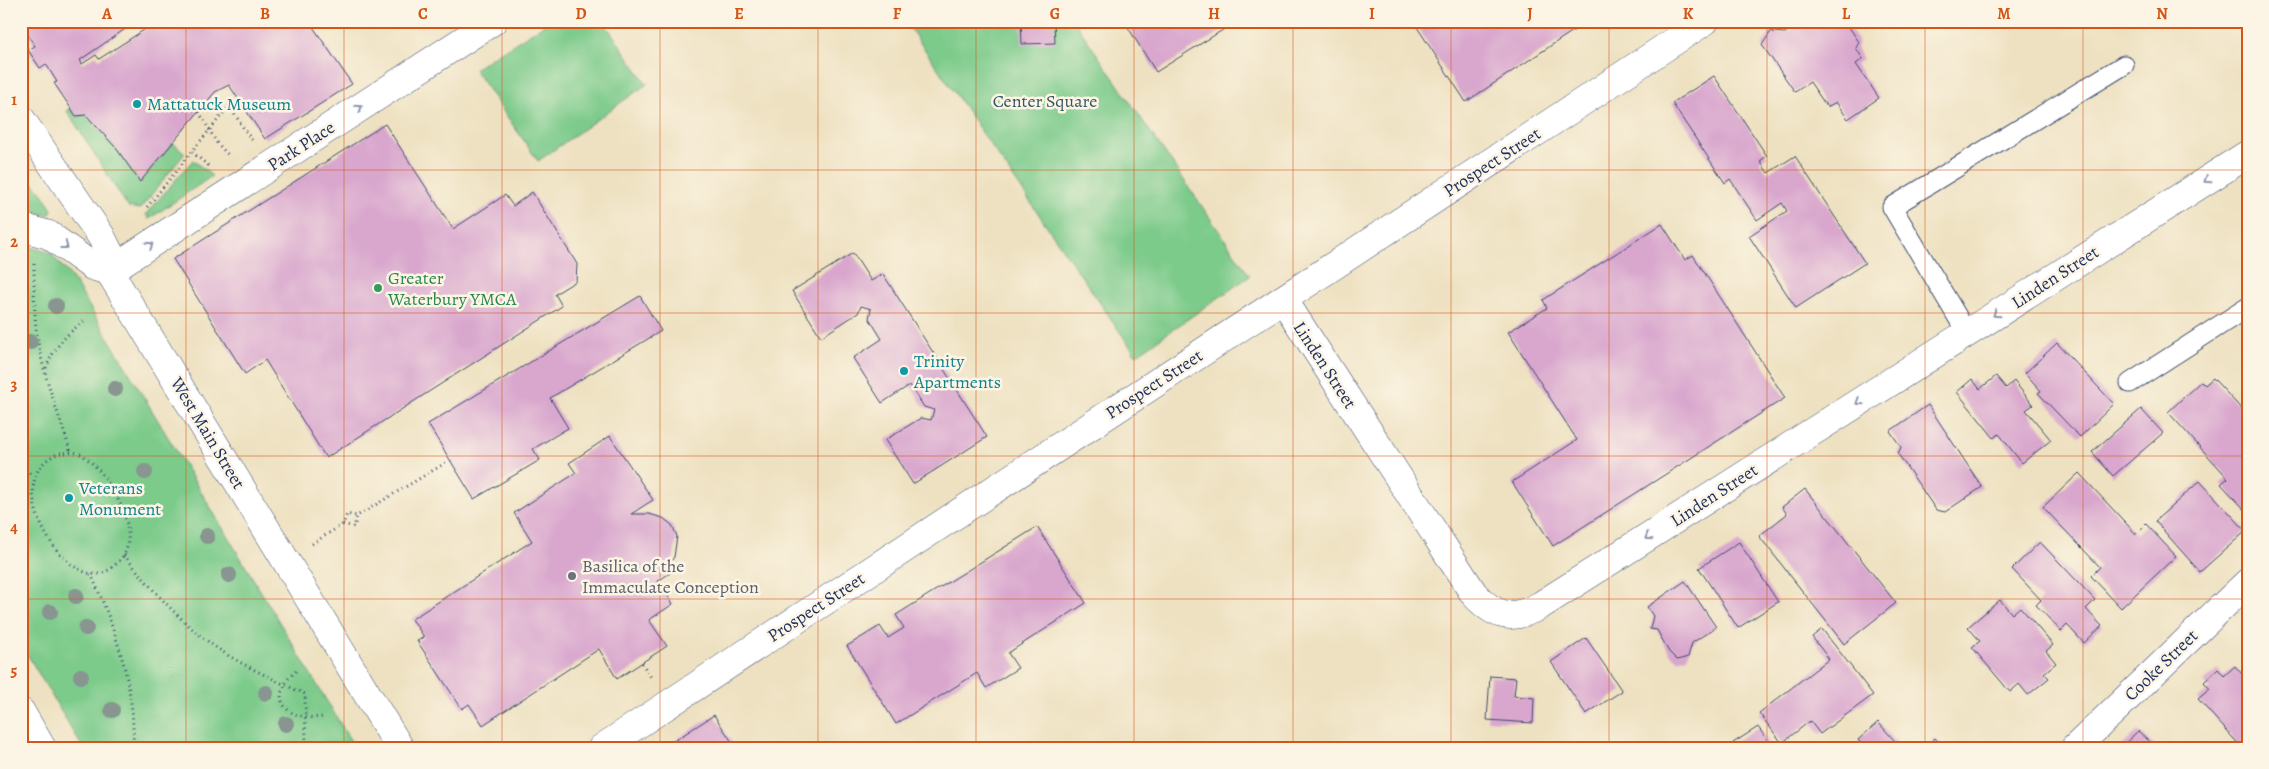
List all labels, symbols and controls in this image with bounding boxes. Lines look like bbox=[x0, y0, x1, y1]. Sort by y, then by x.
text: A bbox=[101, 3, 113, 25]
text: B bbox=[260, 3, 270, 25]
text: C bbox=[418, 3, 428, 25]
text: D bbox=[575, 3, 587, 25]
text: E bbox=[734, 3, 744, 25]
text: F bbox=[893, 3, 902, 25]
text: G bbox=[1050, 3, 1060, 25]
text: H bbox=[1208, 3, 1220, 25]
text: I bbox=[1369, 3, 1375, 25]
text: J bbox=[1527, 3, 1533, 25]
text: K bbox=[1683, 3, 1694, 25]
text: L bbox=[1842, 3, 1851, 25]
text: M bbox=[1997, 3, 2011, 25]
text: N bbox=[2156, 3, 2168, 25]
text: 1 bbox=[11, 89, 17, 111]
park label: Center Square bbox=[993, 89, 1097, 113]
place label: Mattatuck Museum bbox=[147, 92, 291, 116]
marker: Mattatuck Museum bbox=[131, 98, 143, 110]
one-way arrow bbox=[354, 105, 363, 115]
street label: Park Place bbox=[263, 115, 339, 177]
street label: Prospect Street bbox=[1439, 122, 1545, 202]
one-way arrow bbox=[2203, 174, 2212, 183]
text: 2 bbox=[10, 231, 18, 253]
one-way arrow bbox=[59, 240, 69, 249]
street label: Linden Street bbox=[2007, 240, 2103, 314]
one-way arrow bbox=[144, 242, 154, 251]
place label: Greater Waterbury YMCA bbox=[387, 266, 517, 311]
marker: Greater Waterbury YMCA bbox=[372, 282, 384, 294]
one-way arrow bbox=[1992, 308, 2001, 318]
street label: Linden Street bbox=[1288, 317, 1362, 413]
street label: Prospect Street bbox=[1101, 344, 1207, 424]
place label: Trinity Apartments bbox=[913, 349, 1001, 394]
marker: Trinity Apartments bbox=[898, 365, 910, 377]
street label: West Main Street bbox=[165, 372, 251, 493]
text: 3 bbox=[11, 374, 18, 396]
one-way arrow bbox=[1855, 396, 1865, 405]
street label: Linden Street bbox=[1666, 458, 1762, 532]
place label: Veterans Monument bbox=[78, 476, 161, 521]
marker: Veterans Monument bbox=[63, 492, 75, 504]
text: 4 bbox=[10, 517, 18, 539]
one-way arrow bbox=[1645, 530, 1654, 540]
place label: Basilica of the Immaculate Conception bbox=[582, 554, 759, 599]
street label: Prospect Street bbox=[763, 567, 869, 647]
marker: Basilica of the Immaculate Conception bbox=[566, 570, 578, 582]
street label: Cooke Street bbox=[2119, 624, 2203, 706]
text: 5 bbox=[11, 660, 18, 682]

